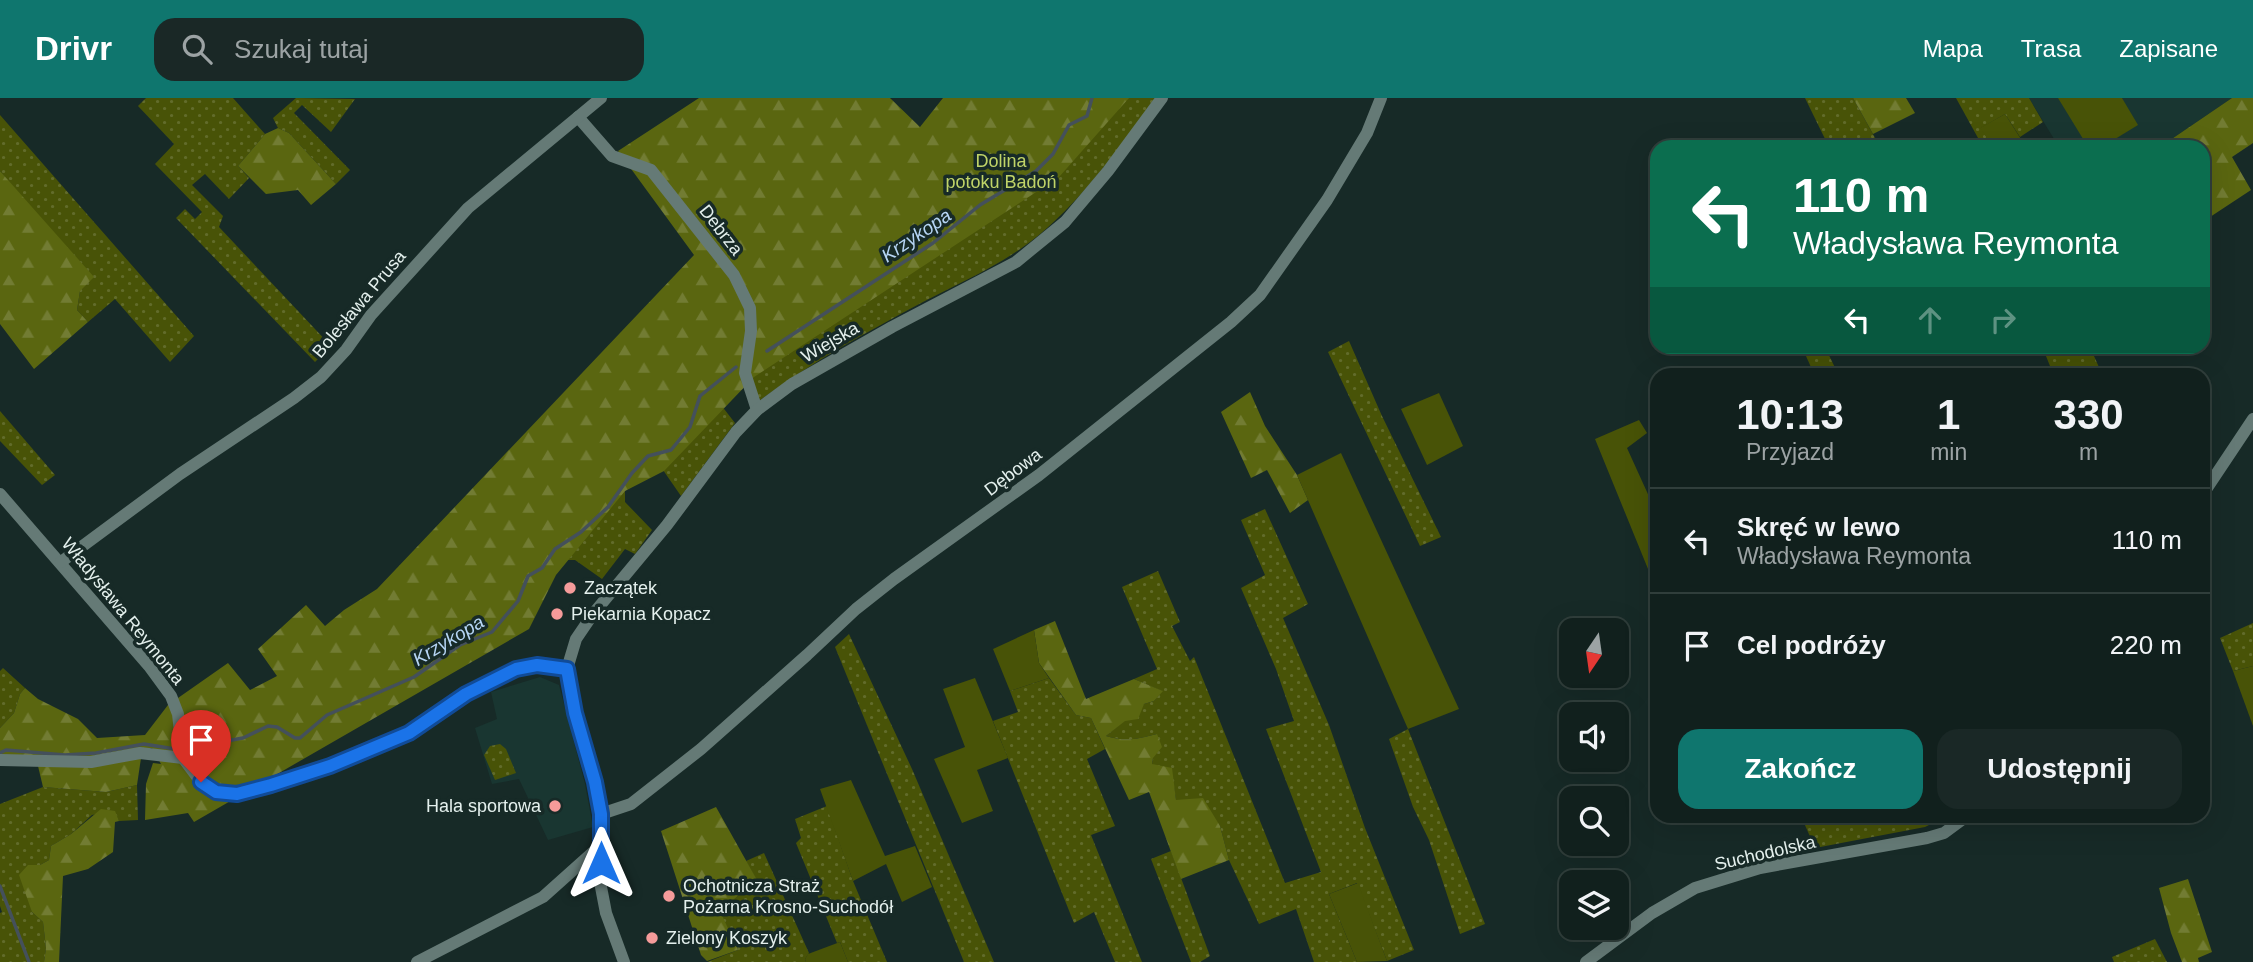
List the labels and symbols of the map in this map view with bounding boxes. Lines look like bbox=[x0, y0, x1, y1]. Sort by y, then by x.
park label: Dolina potoku Badoń bbox=[945, 151, 1057, 192]
street label: Debrza bbox=[695, 201, 747, 260]
water label: Krzykopa bbox=[878, 205, 955, 266]
street label: Bolesława Prusa bbox=[308, 245, 410, 362]
street label: Wiejska bbox=[798, 317, 863, 366]
street label: Dębowa bbox=[981, 444, 1046, 500]
street label: Władysława Reymonta bbox=[58, 534, 189, 689]
place label: Zaczątek bbox=[584, 578, 658, 598]
marker: Zaczątek bbox=[562, 580, 578, 596]
place label: Piekarnia Kopacz bbox=[571, 604, 711, 624]
marker: Piekarnia Kopacz bbox=[549, 606, 565, 622]
water label: Krzykopa bbox=[409, 611, 488, 670]
north arrow bbox=[1559, 618, 1629, 688]
pin bbox=[171, 710, 231, 782]
place label: Hala sportowa bbox=[426, 796, 542, 816]
marker: Hala sportowa bbox=[547, 798, 563, 814]
position arrow bbox=[564, 826, 638, 900]
street label: Suchodolska bbox=[1713, 831, 1818, 874]
place label: Ochotnicza Straż Pożarna Krosno-Suchodół bbox=[683, 876, 893, 917]
marker: Ochotnicza Straż Pożarna Krosno-Suchodół bbox=[661, 888, 677, 904]
place label: Zielony Koszyk bbox=[666, 928, 788, 948]
marker: Zielony Koszyk bbox=[644, 930, 660, 946]

